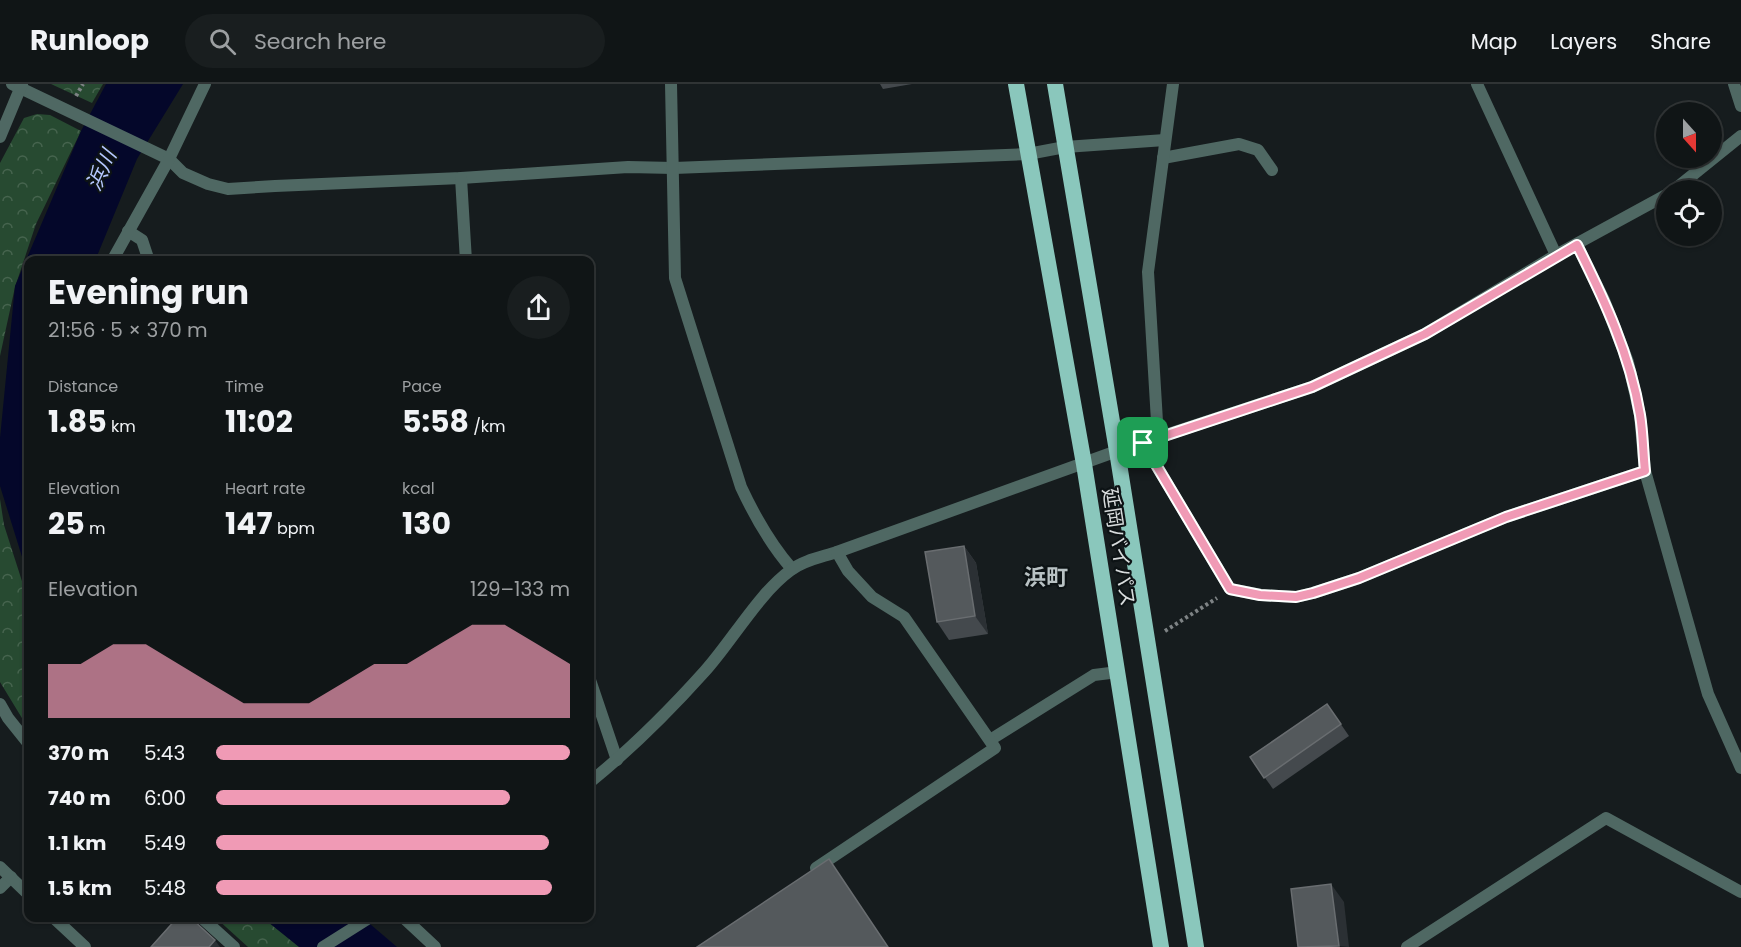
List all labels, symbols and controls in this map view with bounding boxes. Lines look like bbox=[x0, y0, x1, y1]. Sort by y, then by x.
search box bbox=[185, 14, 605, 68]
text: Runloop bbox=[30, 21, 149, 60]
icon: search bbox=[206, 25, 239, 58]
text: Search here bbox=[254, 26, 386, 57]
text: Map bbox=[1471, 27, 1517, 56]
text: Layers bbox=[1550, 27, 1617, 56]
text: Share bbox=[1650, 27, 1711, 56]
north arrow bbox=[1656, 102, 1722, 168]
map controls bbox=[1656, 102, 1722, 246]
water label: 浜川 bbox=[79, 143, 124, 195]
button: locate bbox=[1656, 180, 1722, 246]
text: Evening run bbox=[48, 269, 249, 316]
button: share bbox=[507, 276, 570, 339]
text: 21:56 · 5 × 370 m bbox=[48, 316, 208, 344]
text: Distance bbox=[48, 375, 118, 398]
text: Time bbox=[225, 375, 264, 398]
text: Pace bbox=[402, 375, 442, 398]
text: 1.85 bbox=[48, 400, 107, 443]
text: 11:02 bbox=[225, 400, 293, 443]
text: 5:58 bbox=[402, 400, 469, 443]
text: km bbox=[107, 415, 136, 438]
text: /km bbox=[469, 415, 506, 438]
pin bbox=[1117, 417, 1168, 468]
icon: arrive bbox=[1126, 426, 1159, 459]
text: Elevation bbox=[48, 477, 120, 500]
text: Heart rate bbox=[225, 477, 305, 500]
text: kcal bbox=[402, 477, 435, 500]
street label: 延岡バイパス bbox=[1096, 486, 1142, 608]
text: 25 bbox=[48, 502, 85, 545]
text: 147 bbox=[225, 502, 273, 545]
text: 130 bbox=[402, 502, 451, 545]
text: m bbox=[85, 517, 105, 540]
text: bpm bbox=[273, 517, 315, 540]
district label: 浜町 bbox=[1024, 562, 1068, 593]
text: Elevation bbox=[48, 575, 138, 603]
text: 129–133 m bbox=[470, 575, 570, 603]
text: 370 m bbox=[48, 739, 109, 767]
text: 5:43 bbox=[144, 739, 185, 767]
text: 740 m bbox=[48, 784, 111, 812]
text: 6:00 bbox=[144, 784, 186, 812]
text: 1.1 km bbox=[48, 829, 106, 857]
text: 5:49 bbox=[144, 829, 186, 857]
text: 1.5 km bbox=[48, 874, 112, 902]
text: 5:48 bbox=[144, 874, 186, 902]

